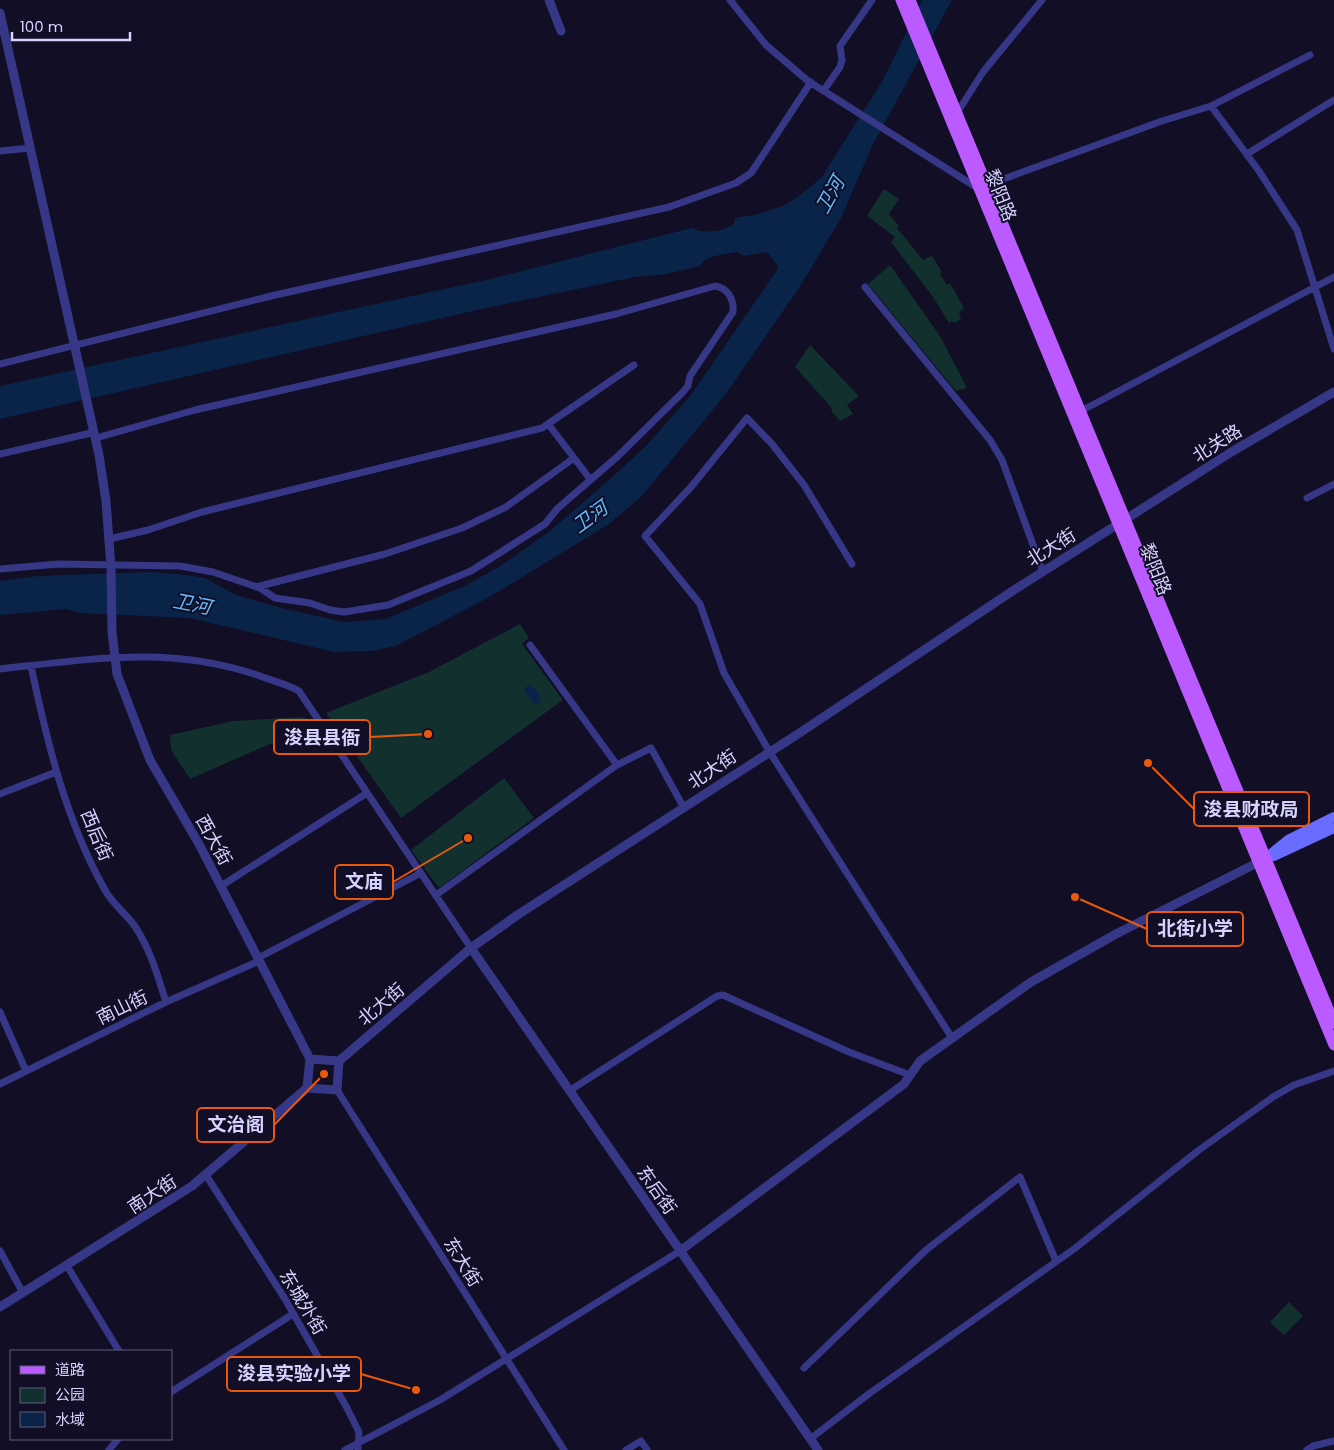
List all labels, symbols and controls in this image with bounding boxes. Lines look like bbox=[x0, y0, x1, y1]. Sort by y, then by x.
scale bar bbox=[12, 10, 130, 42]
text: 100 m bbox=[20, 16, 63, 37]
street label: 黎阳路 bbox=[979, 165, 1023, 225]
water label: 卫河 bbox=[809, 168, 853, 218]
street label: 北关路 bbox=[1187, 418, 1247, 468]
water label: 卫河 bbox=[567, 493, 617, 539]
street label: 北大街 bbox=[1021, 522, 1081, 572]
street label: 黎阳路 bbox=[1134, 539, 1178, 599]
water label: 卫河 bbox=[171, 587, 217, 622]
callout: 浚县县衙 bbox=[274, 720, 370, 754]
text: 浚县县衙 bbox=[284, 724, 360, 751]
street label: 北大街 bbox=[683, 744, 741, 794]
callout: 浚县财政局 bbox=[1194, 792, 1309, 826]
text: 浚县财政局 bbox=[1203, 796, 1299, 823]
street label: 西后街 bbox=[75, 805, 119, 865]
street label: 西大街 bbox=[190, 810, 238, 870]
callout: 文庙 bbox=[335, 865, 393, 899]
text: 文庙 bbox=[345, 868, 383, 895]
callout: 北街小学 bbox=[1147, 912, 1243, 946]
text: 北街小学 bbox=[1157, 915, 1233, 942]
street label: 北大街 bbox=[352, 977, 410, 1031]
street label: 南山街 bbox=[92, 984, 152, 1030]
callout: 文治阁 bbox=[197, 1108, 274, 1142]
text: 文治阁 bbox=[207, 1111, 265, 1138]
street label: 东后街 bbox=[631, 1161, 683, 1219]
street label: 南大街 bbox=[123, 1169, 181, 1219]
street label: 东大街 bbox=[438, 1232, 488, 1292]
street label: 东城外街 bbox=[274, 1265, 332, 1339]
legend bbox=[10, 1350, 172, 1440]
callout: 浚县实验小学 bbox=[227, 1357, 361, 1391]
text: 道路 bbox=[55, 1359, 85, 1380]
text: 浚县实验小学 bbox=[237, 1360, 351, 1387]
text: 公园 bbox=[55, 1384, 85, 1405]
text: 水域 bbox=[55, 1409, 85, 1430]

